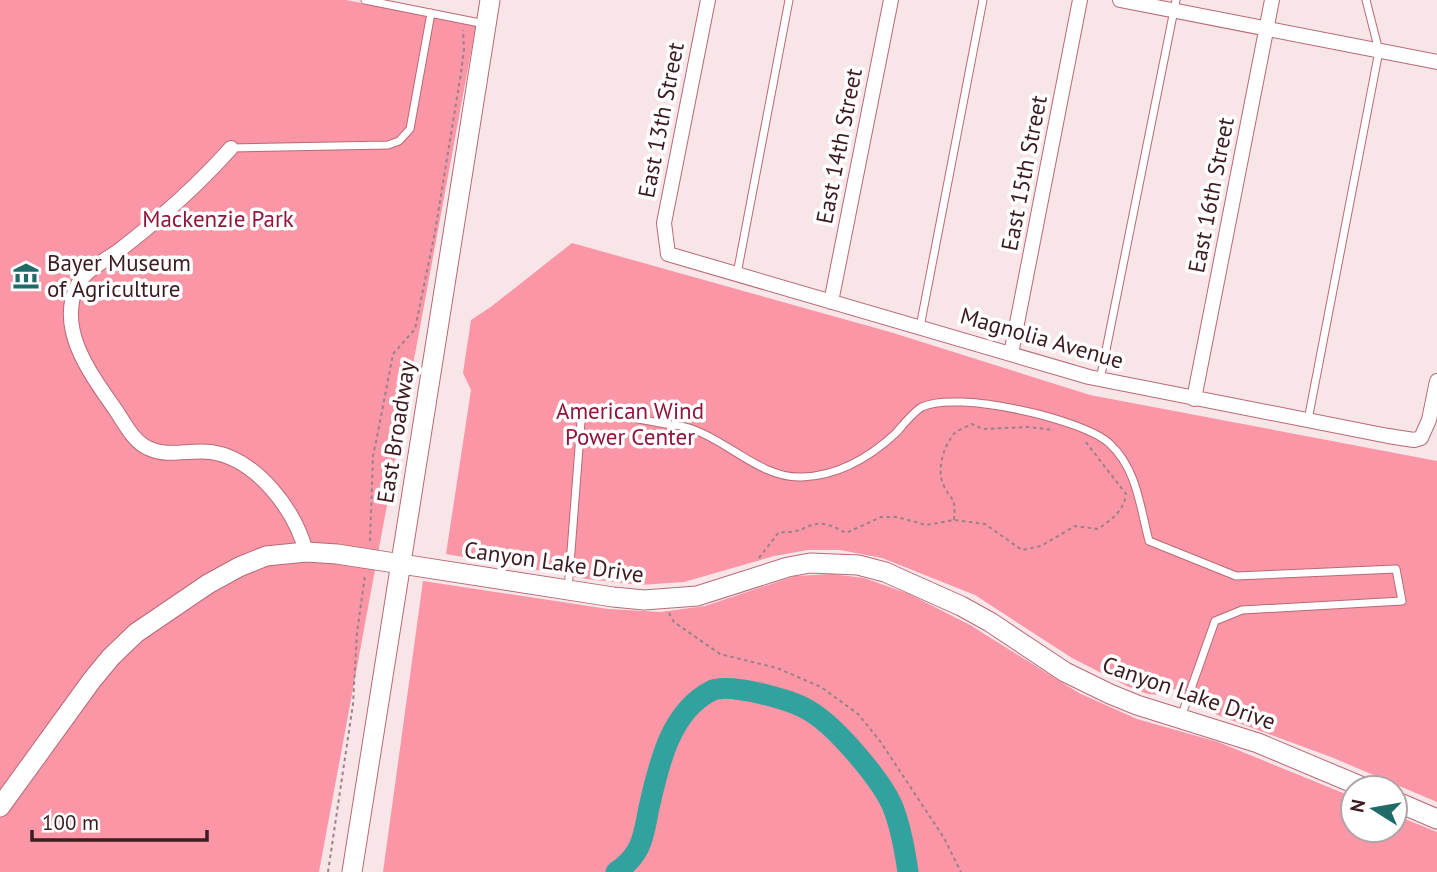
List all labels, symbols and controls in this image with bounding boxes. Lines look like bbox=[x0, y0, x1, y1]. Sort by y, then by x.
street label: East 13th Street bbox=[631, 40, 690, 200]
street label: East 14th Street bbox=[809, 66, 868, 226]
street label: East 15th Street bbox=[994, 93, 1053, 253]
street label: East 16th Street bbox=[1181, 115, 1240, 275]
park label: Mackenzie Park bbox=[142, 204, 294, 233]
place label: Bayer Museum of Agriculture bbox=[47, 248, 191, 303]
museum icon: Bayer Museum of Agriculture bbox=[11, 261, 41, 291]
street label: Magnolia Avenue bbox=[957, 300, 1127, 375]
street label: East Broadway bbox=[370, 358, 421, 505]
park label: American Wind Power Center bbox=[556, 396, 704, 451]
street label: Canyon Lake Drive bbox=[462, 535, 646, 588]
street label: Canyon Lake Drive bbox=[1099, 649, 1280, 736]
north arrow bbox=[1339, 774, 1409, 844]
text: N bbox=[1344, 797, 1370, 814]
scale bar bbox=[32, 798, 206, 842]
text: 100 m bbox=[42, 809, 99, 836]

